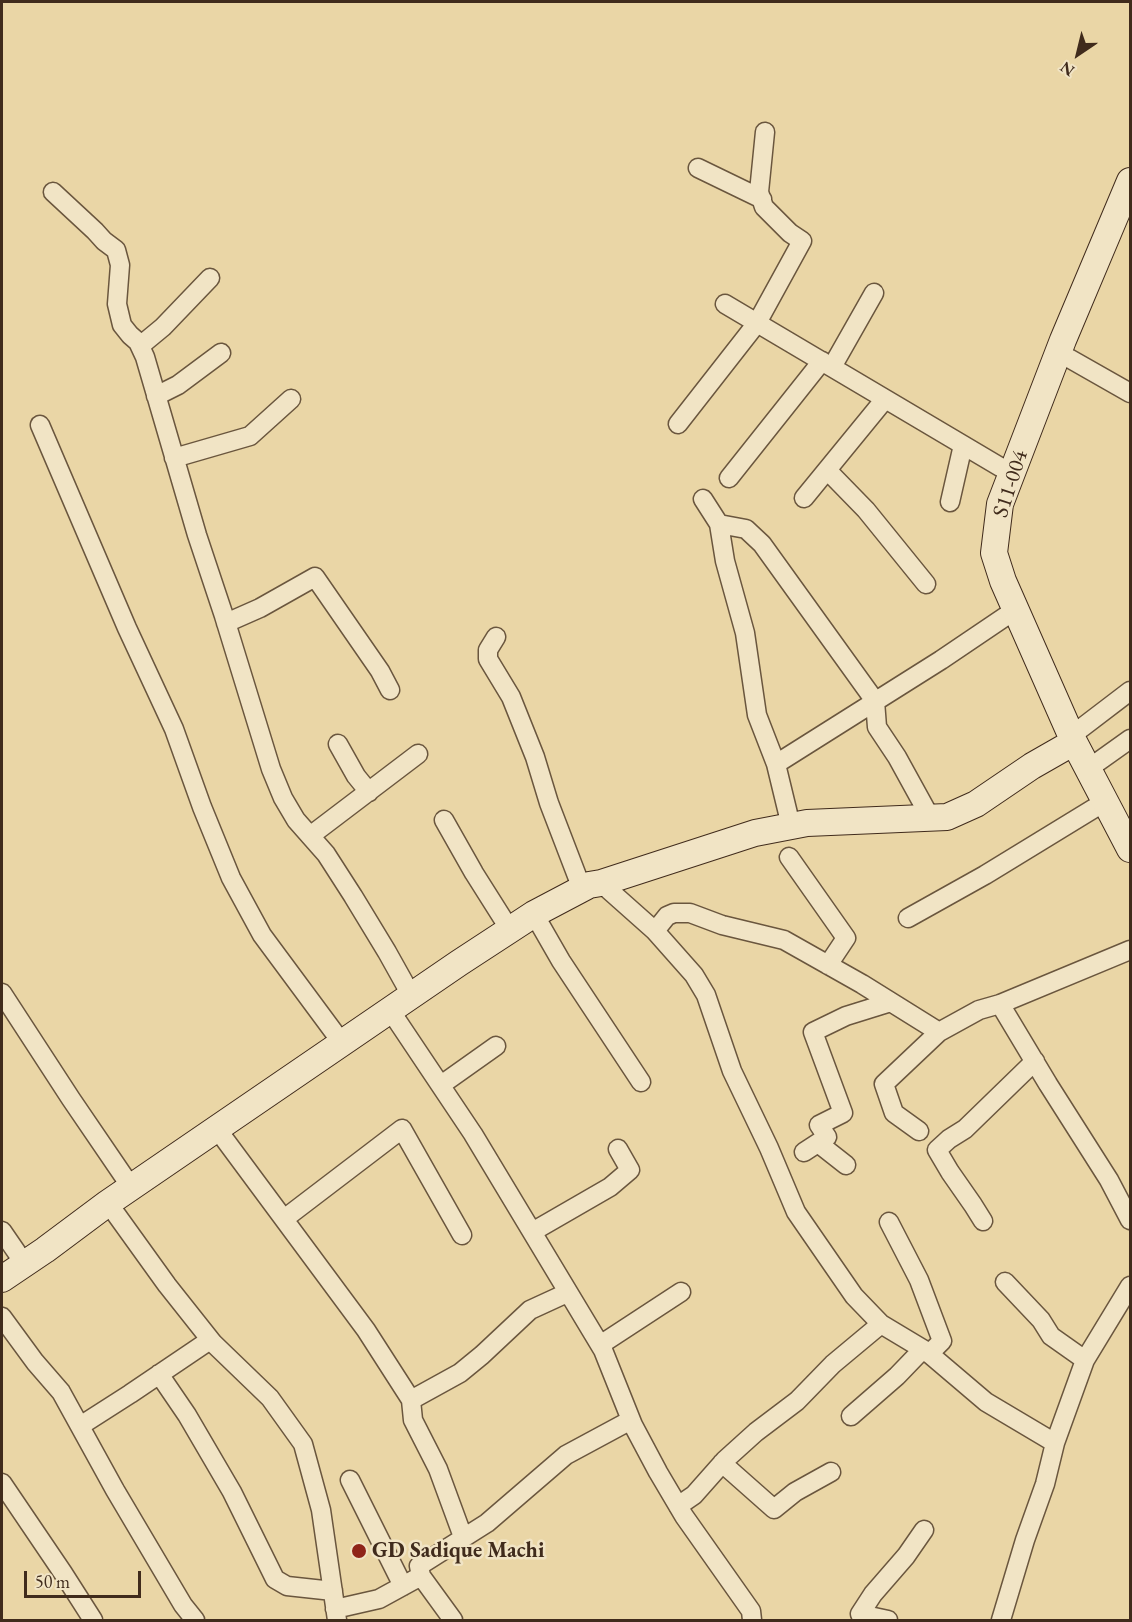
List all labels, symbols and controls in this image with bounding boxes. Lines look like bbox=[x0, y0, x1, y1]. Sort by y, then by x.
north arrow bbox=[1048, 24, 1108, 84]
text: N bbox=[1056, 57, 1079, 81]
street label: S11-004 bbox=[988, 447, 1034, 521]
place label: GD Sadique Machi bbox=[372, 1538, 544, 1564]
marker: GD Sadique Machi bbox=[350, 1542, 368, 1560]
scale bar bbox=[27, 1559, 144, 1597]
text: 50 m bbox=[35, 1570, 70, 1593]

